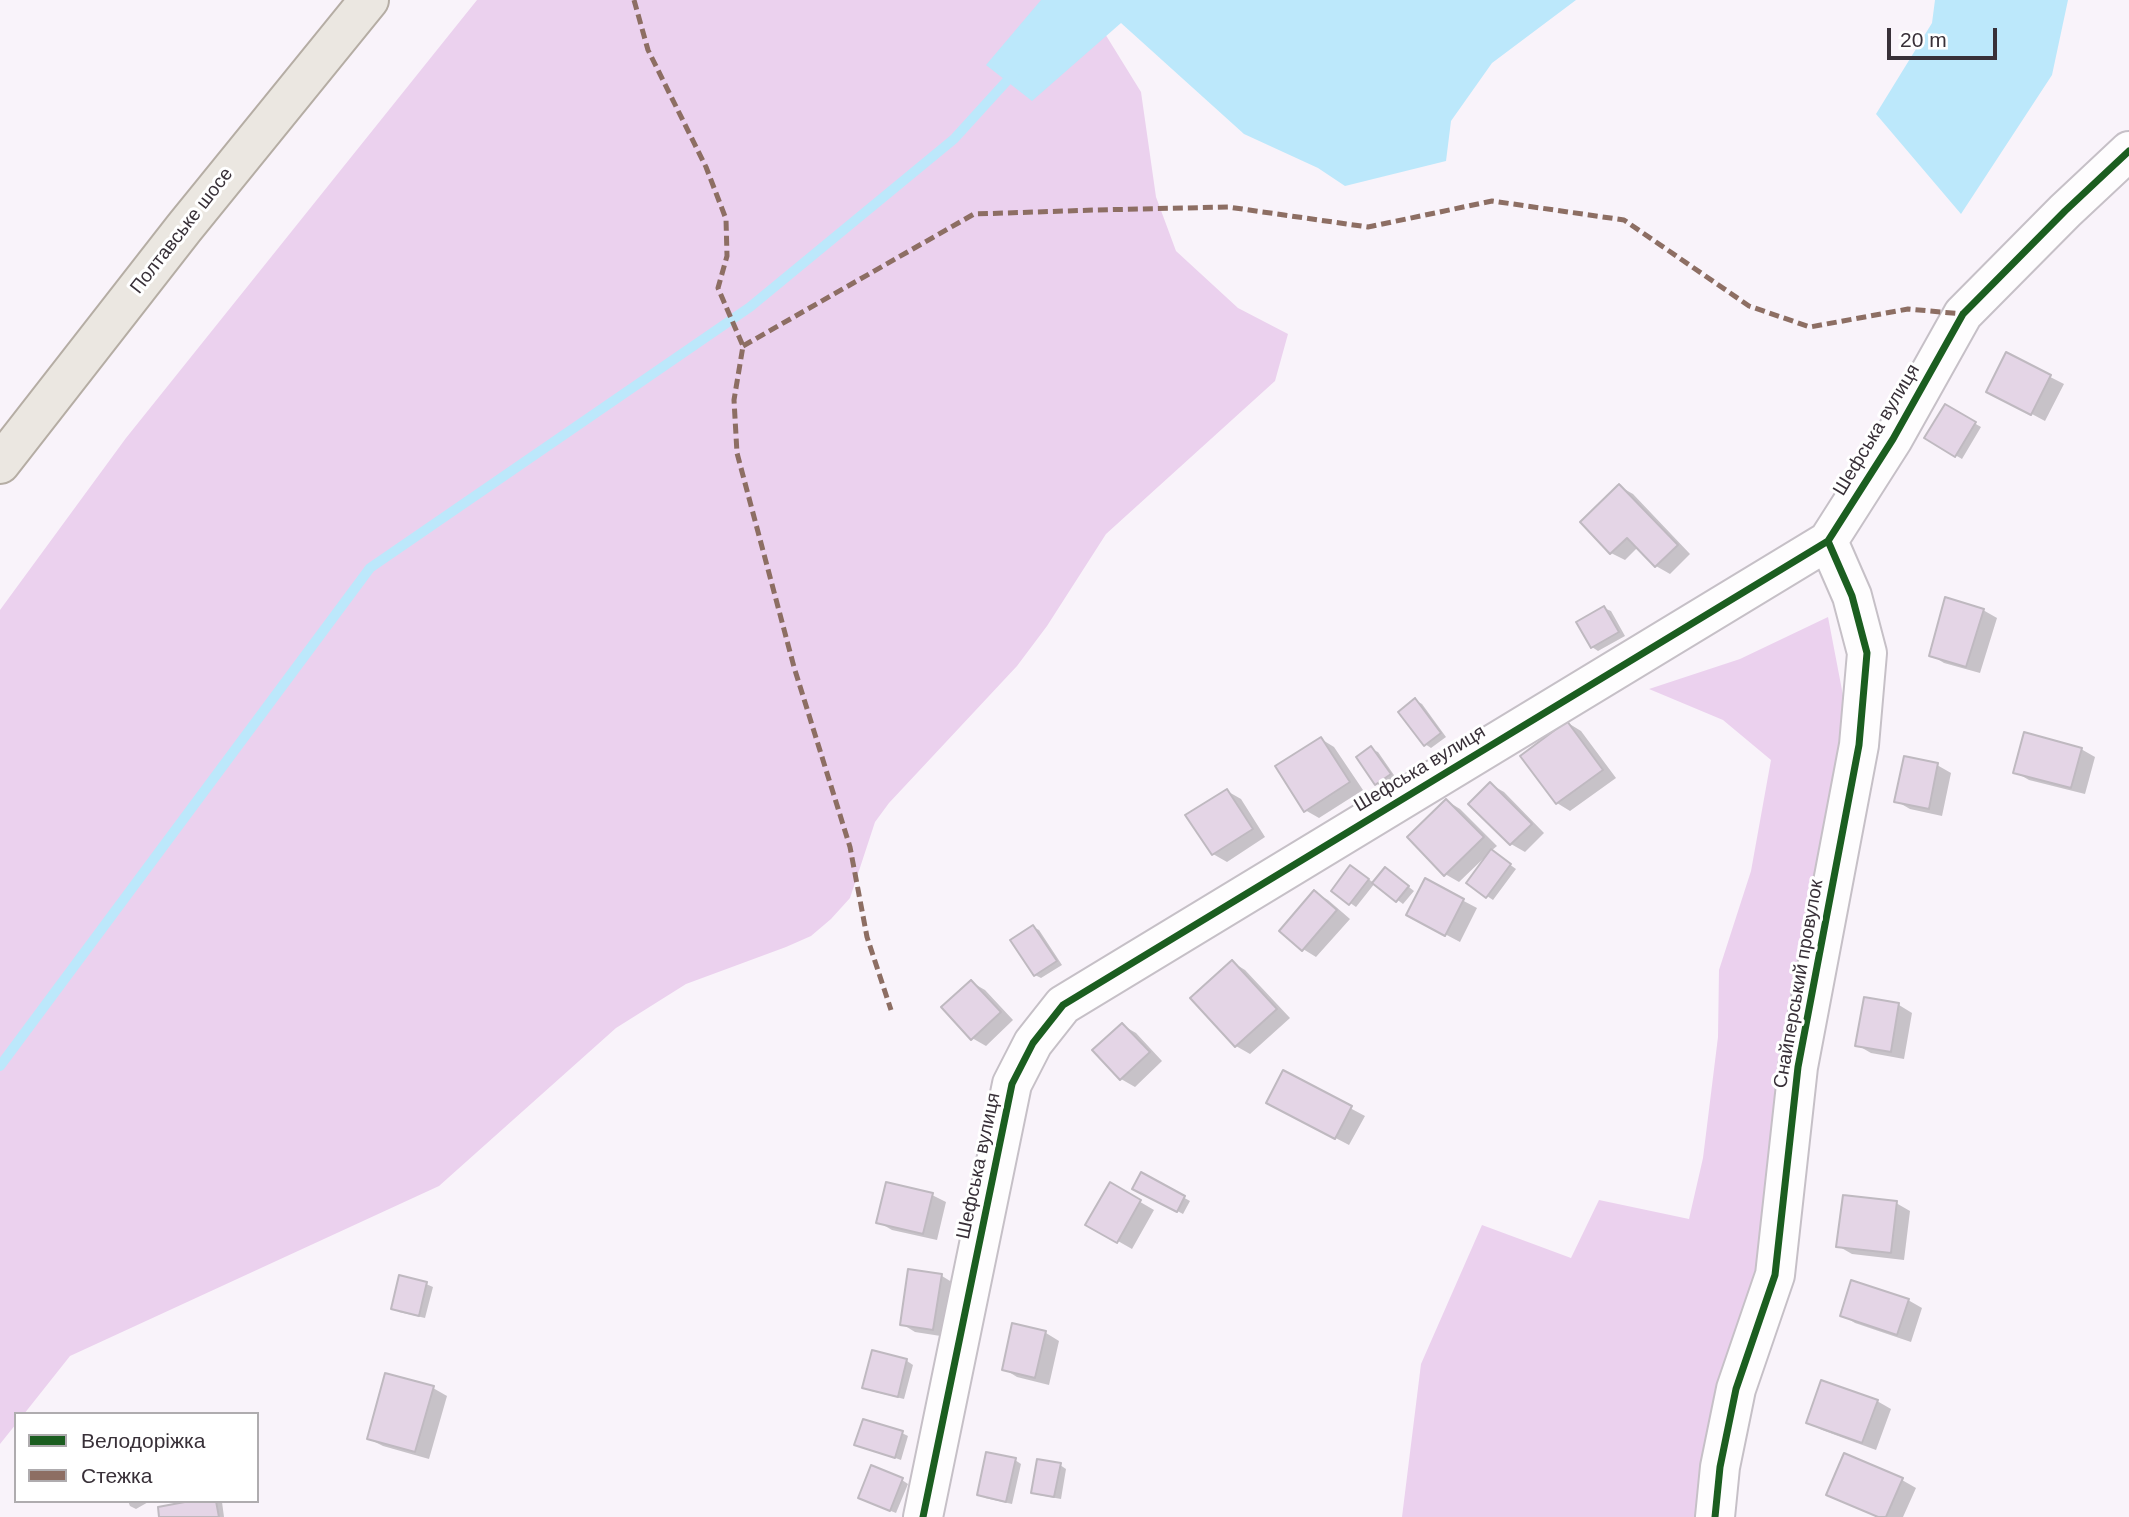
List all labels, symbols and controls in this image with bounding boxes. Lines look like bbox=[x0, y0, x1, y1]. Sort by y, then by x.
scale bar bbox=[1891, 14, 2001, 58]
text: 20 m bbox=[1900, 28, 1947, 51]
street label: Полтавське шосе bbox=[126, 164, 238, 298]
street label: Шефська вулиця bbox=[1829, 360, 1925, 500]
street label: Шефська вулиця bbox=[1350, 721, 1490, 817]
street label: Снайперський провулок bbox=[1769, 878, 1829, 1090]
street label: Шефська вулиця bbox=[952, 1091, 1006, 1241]
legend bbox=[14, 1412, 259, 1503]
text: Велодоріжка bbox=[81, 1429, 205, 1452]
text: Стежка bbox=[81, 1464, 152, 1487]

